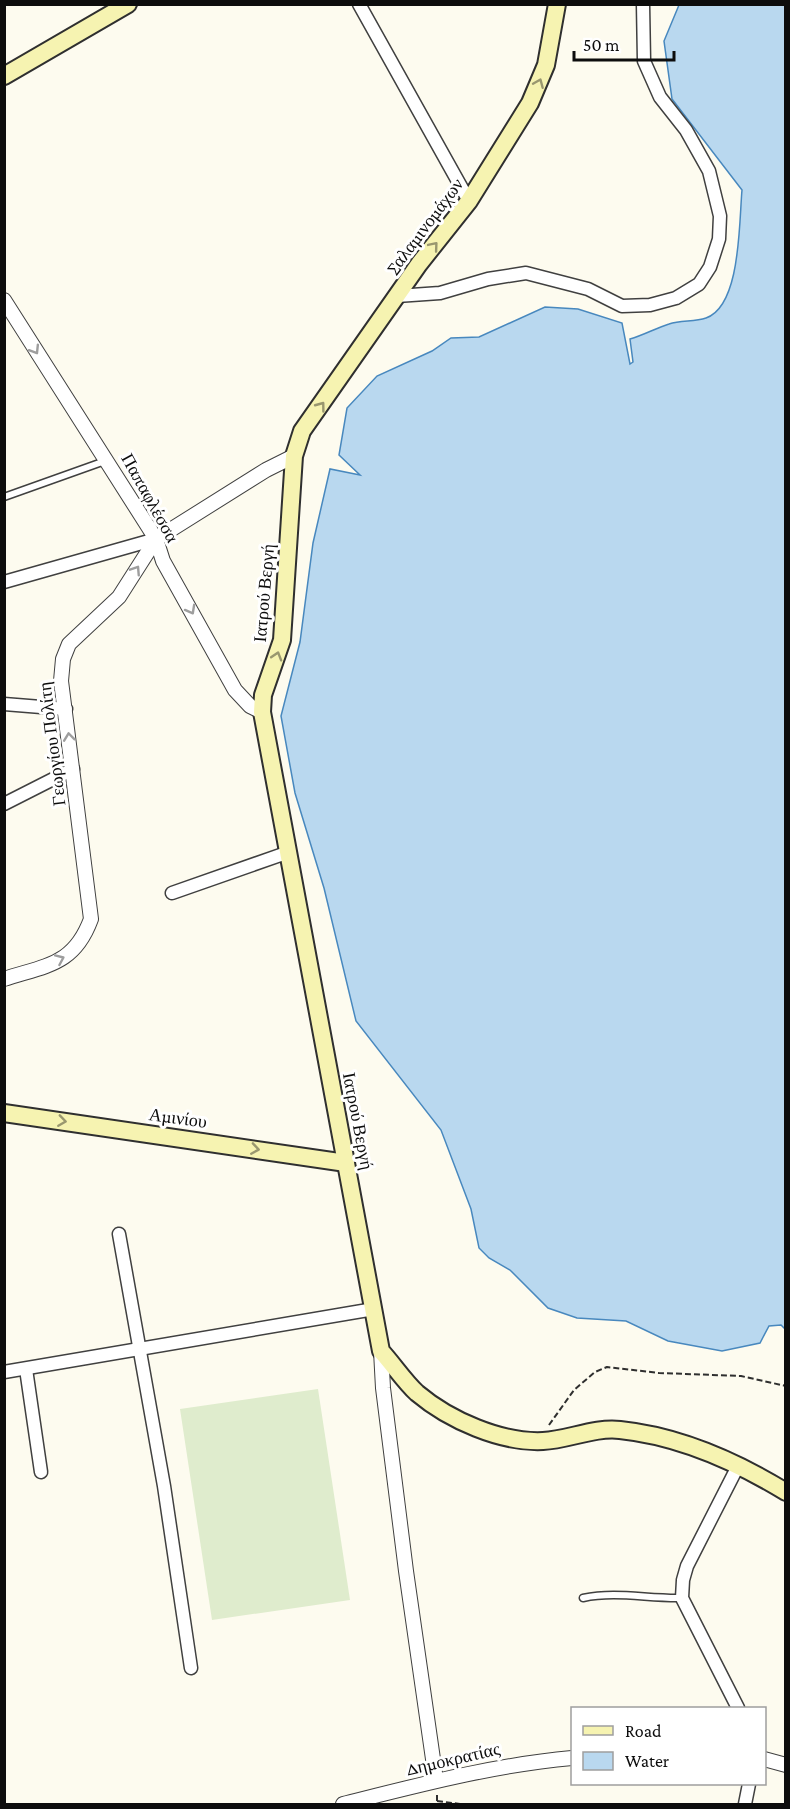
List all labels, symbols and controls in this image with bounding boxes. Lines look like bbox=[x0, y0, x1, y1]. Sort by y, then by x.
scale bar bbox=[574, 24, 674, 62]
text: 50 m bbox=[583, 35, 620, 55]
one-way arrow bbox=[532, 78, 544, 89]
street label: Σαλαμινομάχων bbox=[383, 174, 467, 278]
one-way arrow bbox=[427, 242, 438, 253]
one-way arrow bbox=[28, 344, 40, 354]
one-way arrow bbox=[314, 401, 325, 412]
street label: Παπαφλέσσα bbox=[117, 450, 183, 546]
street label: Ιατρού Βεργή bbox=[250, 543, 278, 643]
one-way arrow bbox=[129, 566, 140, 577]
one-way arrow bbox=[184, 604, 195, 615]
one-way arrow bbox=[270, 651, 282, 662]
street label: Γεωργίου Πολίτη bbox=[34, 681, 70, 807]
one-way arrow bbox=[63, 732, 76, 742]
one-way arrow bbox=[53, 955, 64, 967]
street label: Ιατρού Βεργή bbox=[339, 1071, 377, 1171]
street label: Αμινίου bbox=[148, 1104, 208, 1132]
one-way arrow bbox=[58, 1114, 67, 1126]
one-way arrow bbox=[251, 1142, 260, 1154]
legend bbox=[571, 1707, 766, 1785]
text: Road bbox=[625, 1721, 662, 1741]
street label: Δημοκρατίας bbox=[404, 1739, 502, 1779]
text: Water bbox=[625, 1751, 670, 1771]

